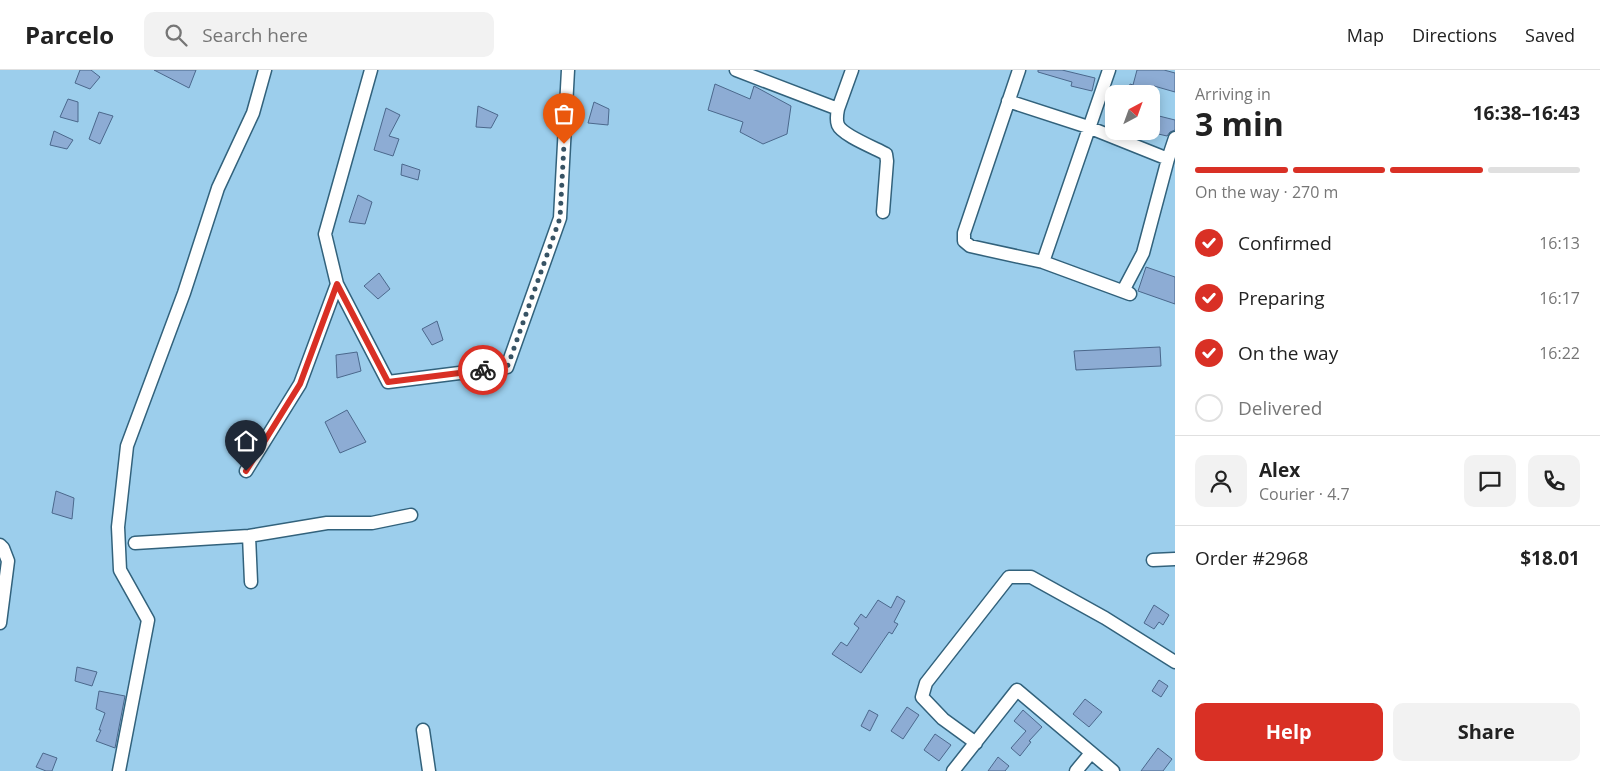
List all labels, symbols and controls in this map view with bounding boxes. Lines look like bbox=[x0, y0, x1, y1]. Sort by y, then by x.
search box bbox=[144, 12, 494, 57]
text: Parcelo bbox=[25, 18, 114, 51]
icon: search bbox=[162, 21, 190, 49]
text: Search here bbox=[202, 22, 308, 48]
text: Map bbox=[1347, 23, 1384, 47]
text: Directions bbox=[1412, 23, 1497, 47]
text: Saved bbox=[1525, 23, 1575, 47]
text: Arriving in bbox=[1195, 83, 1271, 105]
north arrow bbox=[1105, 85, 1160, 140]
map controls bbox=[1105, 85, 1160, 140]
pin bbox=[543, 93, 585, 144]
icon: bag bbox=[550, 100, 578, 128]
text: 16:38–16:43 bbox=[1473, 100, 1580, 126]
text: 3 min bbox=[1195, 102, 1284, 145]
text: On the way · 270 m bbox=[1195, 181, 1338, 203]
icon: check bbox=[1195, 229, 1223, 257]
text: Confirmed bbox=[1238, 230, 1332, 256]
text: 16:13 bbox=[1539, 232, 1580, 254]
icon: check bbox=[1195, 284, 1223, 312]
text: Preparing bbox=[1238, 285, 1325, 311]
text: 16:17 bbox=[1539, 287, 1580, 309]
icon: check bbox=[1195, 339, 1223, 367]
text: On the way bbox=[1238, 340, 1338, 366]
text: 16:22 bbox=[1539, 342, 1580, 364]
courier bbox=[458, 345, 508, 395]
icon: bike bbox=[469, 356, 497, 384]
text: Delivered bbox=[1238, 395, 1322, 421]
pin bbox=[225, 420, 267, 471]
icon: home bbox=[232, 427, 260, 455]
button: person bbox=[1195, 455, 1247, 507]
button: chat bbox=[1464, 455, 1516, 507]
button: phone bbox=[1528, 455, 1580, 507]
text: Alex bbox=[1259, 457, 1300, 483]
text: Courier · 4.7 bbox=[1259, 483, 1350, 505]
text: Order #2968 bbox=[1195, 545, 1308, 571]
text: $18.01 bbox=[1520, 545, 1580, 571]
button: Help bbox=[1195, 703, 1383, 761]
button: Share bbox=[1393, 703, 1580, 761]

